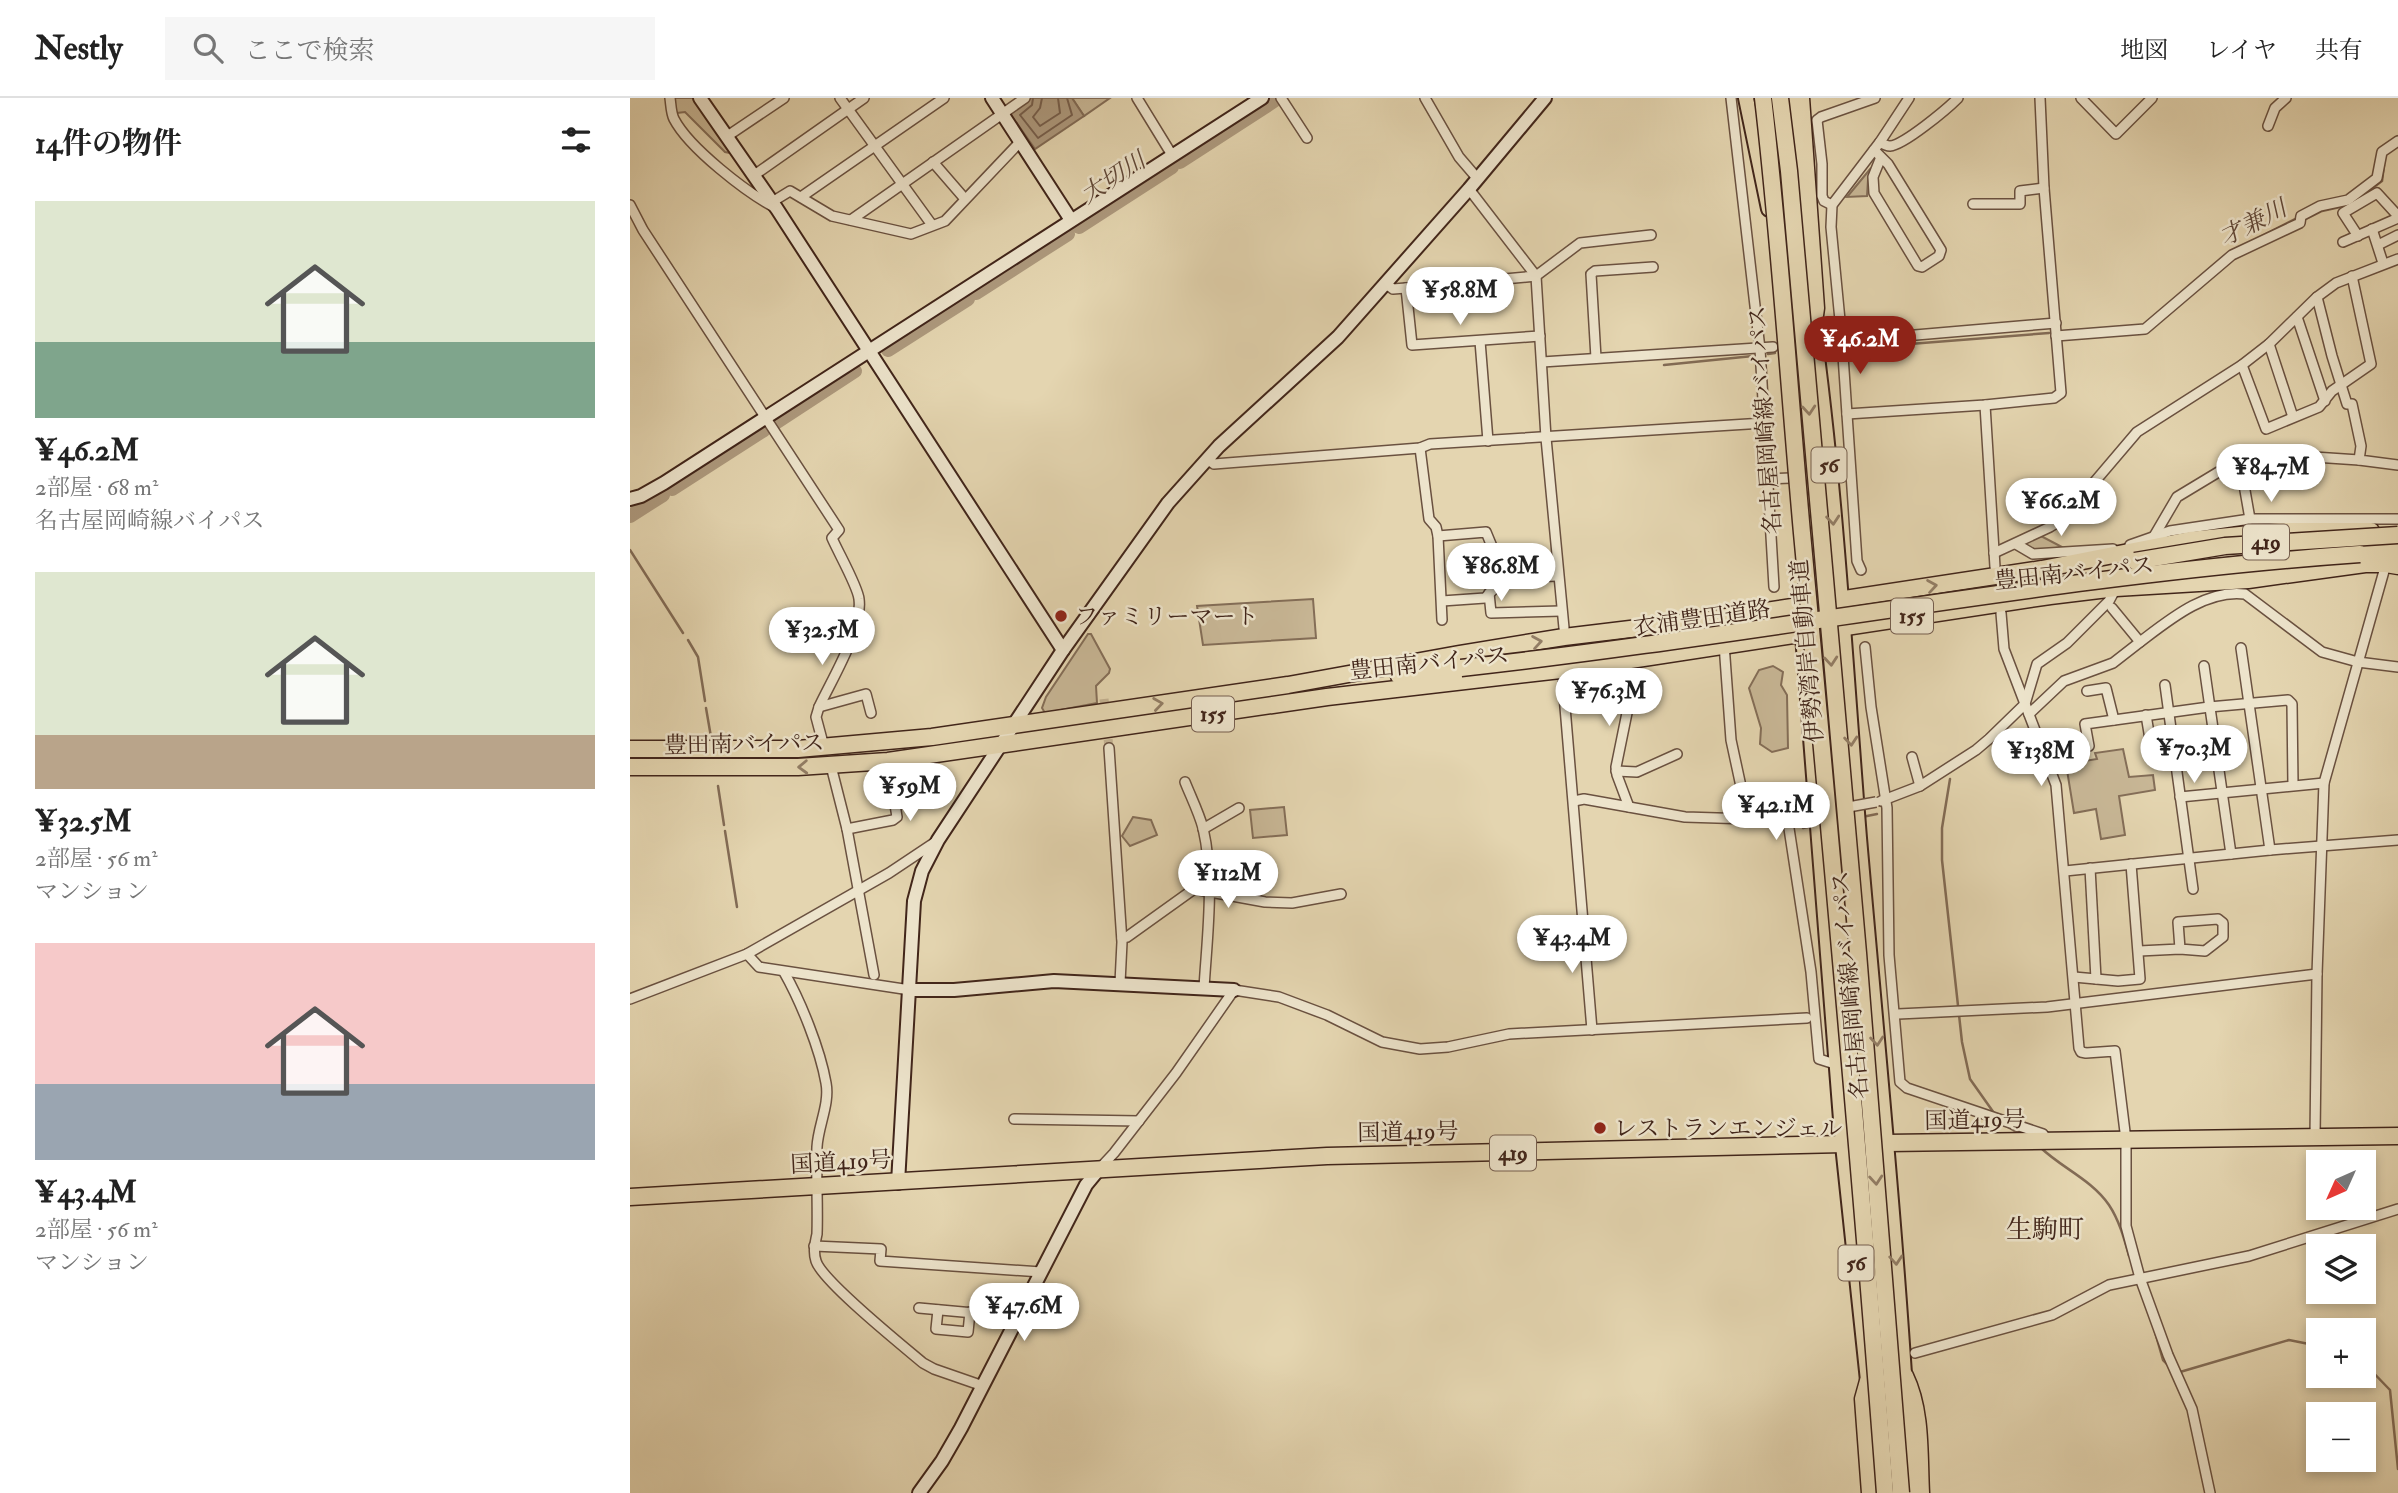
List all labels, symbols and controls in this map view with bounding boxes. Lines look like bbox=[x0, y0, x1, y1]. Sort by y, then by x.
search box bbox=[165, 17, 655, 80]
text: Nestly bbox=[35, 28, 123, 69]
icon: search bbox=[189, 29, 227, 67]
text: ここで検索 bbox=[245, 35, 375, 67]
text: 地図 bbox=[2120, 35, 2168, 66]
text: レイヤ bbox=[2206, 35, 2277, 66]
text: 共有 bbox=[2315, 35, 2363, 66]
icon: filters bbox=[557, 121, 595, 159]
text: 14件の物件 bbox=[35, 125, 182, 162]
water label: 大切川 bbox=[1074, 144, 1154, 211]
water label: 才兼川 bbox=[2214, 191, 2295, 253]
icon: home bbox=[252, 246, 378, 372]
pin: ¥58.8M bbox=[1403, 268, 1517, 327]
text: ¥58.8M bbox=[1422, 275, 1498, 304]
street label: 名古屋岡崎線バイパス bbox=[1743, 304, 1787, 536]
pin: ¥46.2M bbox=[1803, 316, 1917, 376]
text: ¥46.2M bbox=[1820, 324, 1900, 353]
one-way arrow bbox=[1801, 405, 1816, 416]
text: ¥46.2M bbox=[35, 432, 139, 469]
pin: ¥84.7M bbox=[2214, 444, 2328, 504]
road number: 56 bbox=[1812, 448, 1846, 482]
text: ¥84.7M bbox=[2232, 452, 2310, 481]
text: 2部屋 · 68 m² bbox=[35, 473, 158, 502]
pin: ¥66.2M bbox=[2004, 478, 2118, 538]
text: ¥66.2M bbox=[2022, 486, 2100, 515]
text: 名古屋岡崎線バイパス bbox=[35, 506, 265, 535]
one-way arrow bbox=[1825, 515, 1840, 526]
road number: 419 bbox=[2243, 524, 2289, 560]
pin: ¥86.8M bbox=[1444, 544, 1558, 603]
street label: 豊田南バイパス bbox=[1993, 550, 2155, 596]
text: ¥86.8M bbox=[1462, 551, 1540, 580]
street label: 伊勢湾岸自動車道 bbox=[1785, 558, 1829, 744]
one-way arrow bbox=[1926, 579, 1938, 594]
street label: 衣浦豊田道路 bbox=[1632, 594, 1772, 642]
road number: 155 bbox=[1891, 598, 1933, 634]
place label: ファミリーマート bbox=[1075, 602, 1259, 631]
pin: ¥32.5M bbox=[765, 608, 879, 667]
marker: ファミリーマート bbox=[1053, 608, 1069, 624]
text: ¥32.5M bbox=[785, 615, 859, 644]
icon: home bbox=[252, 617, 378, 743]
one-way arrow bbox=[1531, 635, 1543, 650]
street label: 豊田南バイパス bbox=[1348, 640, 1510, 686]
one-way arrow bbox=[1823, 656, 1838, 667]
pin: ¥76.3M bbox=[1552, 668, 1666, 728]
text: ¥76.3M bbox=[1572, 676, 1647, 705]
road number: 155 bbox=[1192, 696, 1234, 732]
one-way arrow bbox=[1152, 697, 1164, 712]
pin: ¥70.3M bbox=[2137, 726, 2251, 785]
street label: 豊田南バイパス bbox=[663, 728, 825, 760]
pin: ¥138M bbox=[1992, 728, 2090, 788]
text: ¥70.3M bbox=[2156, 733, 2232, 762]
one-way arrow bbox=[1843, 736, 1858, 747]
text: ¥138M bbox=[2007, 736, 2075, 765]
one-way arrow bbox=[797, 759, 808, 774]
pin: ¥59M bbox=[869, 764, 951, 823]
text: ¥59M bbox=[879, 771, 941, 800]
pin: ¥42.1M bbox=[1719, 782, 1833, 842]
text: ¥42.1M bbox=[1738, 790, 1814, 819]
text: ¥32.5M bbox=[35, 803, 132, 840]
text: 2部屋 · 56 m² bbox=[35, 844, 158, 873]
pin: ¥112M bbox=[1179, 850, 1277, 910]
text: ¥112M bbox=[1194, 858, 1262, 887]
street label: 名古屋岡崎線バイパス bbox=[1826, 869, 1874, 1101]
text: マンション bbox=[35, 877, 149, 906]
pin: ¥43.4M bbox=[1515, 916, 1629, 975]
text: ¥43.4M bbox=[1533, 923, 1611, 952]
icon: home bbox=[252, 988, 378, 1114]
one-way arrow bbox=[1870, 1036, 1885, 1047]
street label: 国道419号 bbox=[1924, 1105, 2026, 1135]
place label: レストランエンジェル bbox=[1614, 1114, 1842, 1143]
street label: 国道419号 bbox=[1357, 1117, 1459, 1147]
marker: レストランエンジェル bbox=[1592, 1120, 1608, 1136]
road number: 419 bbox=[1490, 1136, 1536, 1170]
street label: 国道419号 bbox=[790, 1145, 892, 1179]
north arrow bbox=[2306, 1150, 2376, 1220]
map controls bbox=[2306, 1150, 2376, 1472]
text: ¥43.4M bbox=[35, 1174, 137, 1211]
one-way arrow bbox=[1868, 1175, 1883, 1186]
district label: 生駒町 bbox=[2006, 1214, 2084, 1246]
text: 2部屋 · 56 m² bbox=[35, 1215, 158, 1244]
button: layers bbox=[2306, 1234, 2376, 1304]
road number: 56 bbox=[1838, 1246, 1874, 1280]
text: マンション bbox=[35, 1248, 149, 1277]
one-way arrow bbox=[1888, 1255, 1903, 1266]
pin: ¥47.6M bbox=[967, 1284, 1081, 1343]
text: ¥47.6M bbox=[985, 1291, 1063, 1320]
button: + bbox=[2306, 1318, 2376, 1388]
button: − bbox=[2306, 1402, 2376, 1472]

